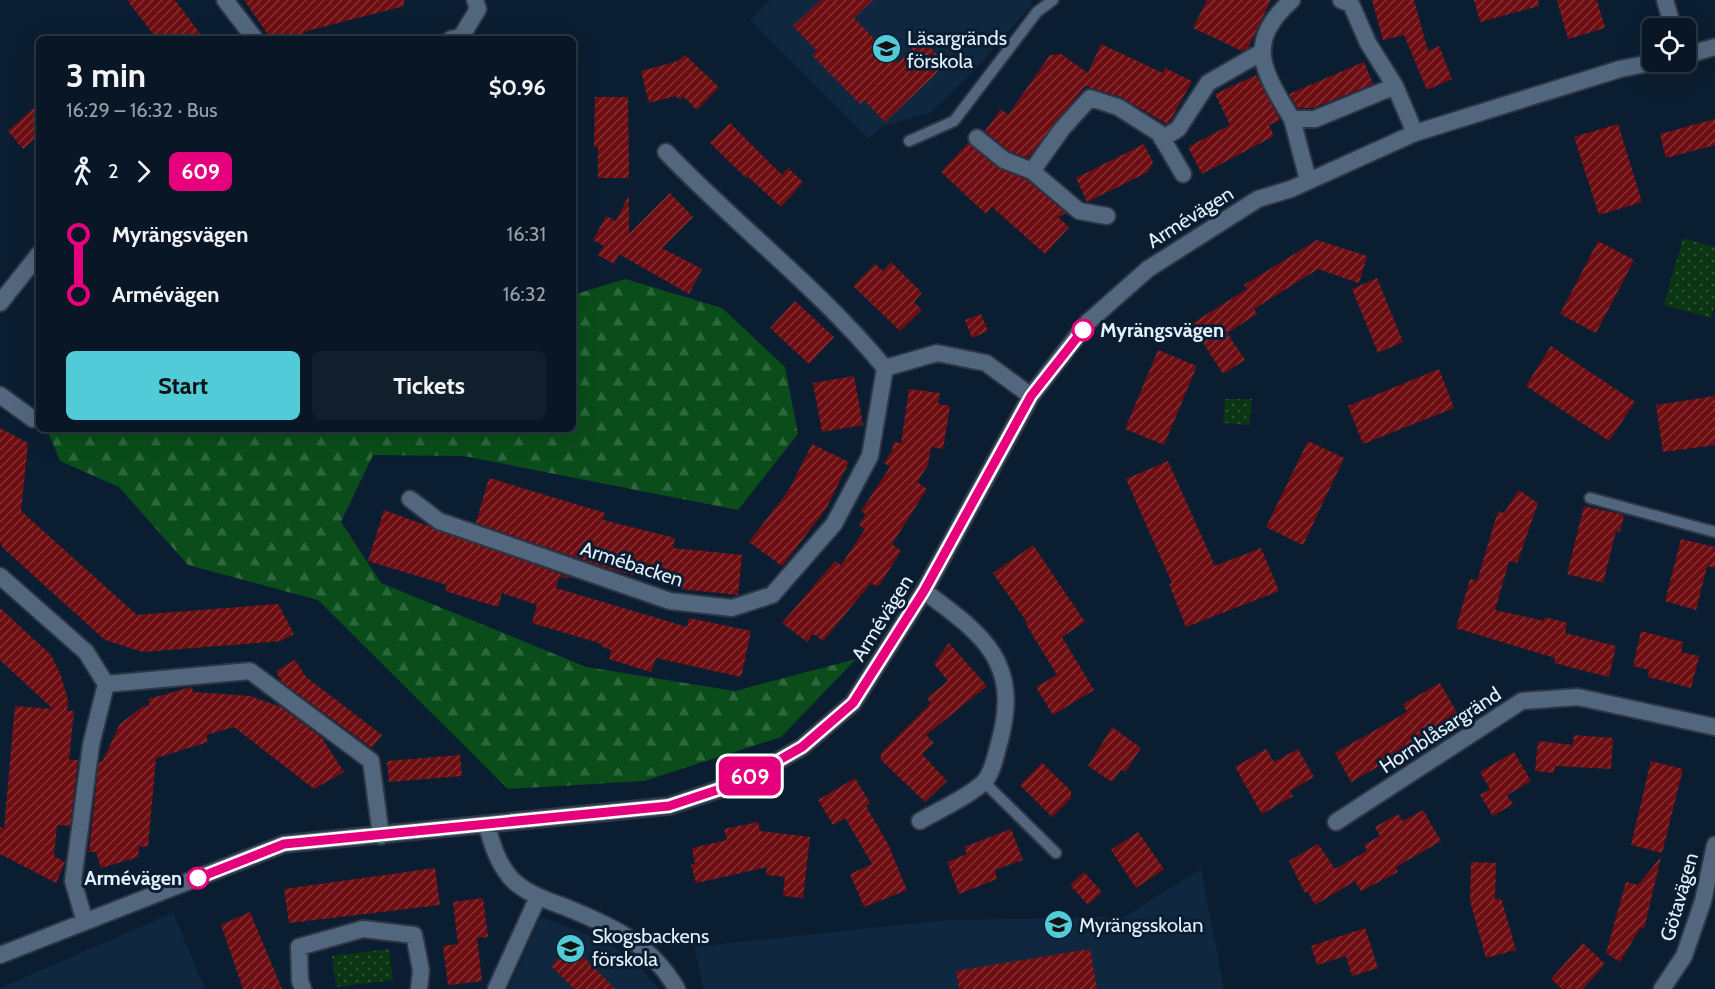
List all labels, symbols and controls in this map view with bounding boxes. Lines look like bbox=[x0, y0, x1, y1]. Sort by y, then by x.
map controls bbox=[1642, 18, 1696, 72]
button: locate bbox=[1642, 18, 1696, 72]
place label: Läsargränds förskola bbox=[907, 26, 1007, 73]
school or university icon: Läsargränds förskola bbox=[870, 33, 902, 65]
text: 3 min bbox=[66, 55, 146, 95]
text: $0.96 bbox=[489, 74, 546, 101]
text: 16:29 – 16:32 · Bus bbox=[66, 98, 217, 122]
icon: walk bbox=[66, 155, 99, 188]
icon: forward bbox=[127, 155, 160, 188]
text: 2 bbox=[108, 159, 118, 183]
text: 609 bbox=[181, 159, 220, 184]
street label: Armévägen bbox=[1142, 181, 1238, 253]
text: Myrängsvägen bbox=[112, 221, 248, 248]
text: 16:31 bbox=[507, 222, 546, 246]
text: Armévägen bbox=[112, 281, 220, 308]
text: 16:32 bbox=[503, 282, 546, 306]
place label: Myrängsvägen bbox=[1100, 318, 1224, 342]
marker: Myrängsvägen bbox=[1072, 319, 1094, 341]
button: Start bbox=[66, 351, 300, 420]
button: Tickets bbox=[312, 351, 546, 420]
street label: Armébacken bbox=[578, 536, 686, 592]
street label: Armévägen bbox=[846, 570, 918, 666]
street label: Hornblåsargränd bbox=[1375, 682, 1505, 778]
line badge: 609 bbox=[716, 756, 784, 796]
text: 609 bbox=[731, 764, 769, 789]
street label: Götavägen bbox=[1655, 850, 1703, 944]
place label: Armévägen bbox=[84, 866, 182, 890]
marker: Armévägen bbox=[187, 867, 209, 889]
school or university icon: Myrängsskolan bbox=[1042, 909, 1074, 941]
place label: Myrängsskolan bbox=[1079, 913, 1203, 937]
place label: Skogsbackens förskola bbox=[592, 924, 709, 971]
school or university icon: Skogsbackens förskola bbox=[555, 932, 587, 964]

